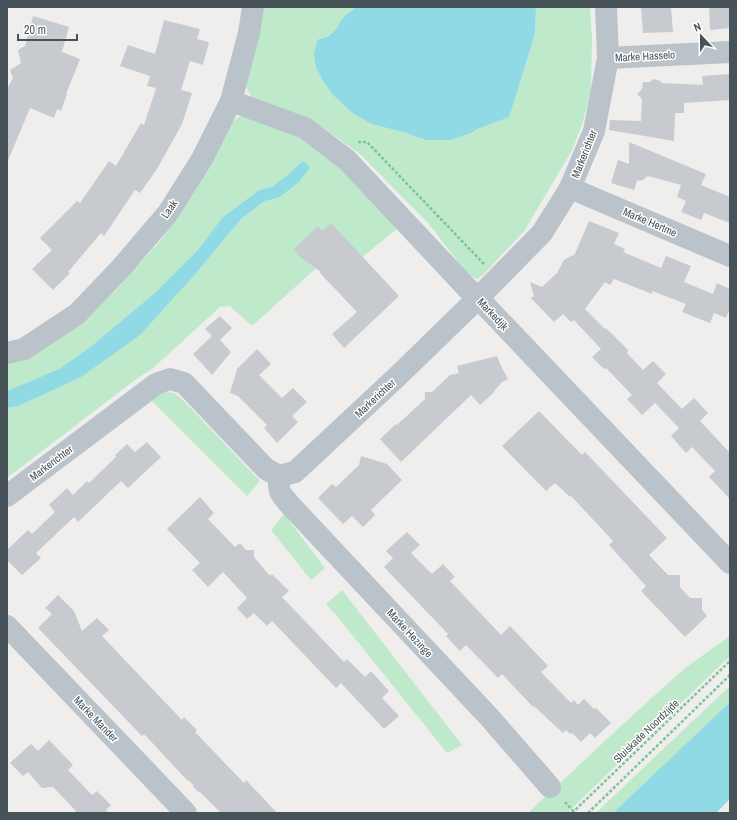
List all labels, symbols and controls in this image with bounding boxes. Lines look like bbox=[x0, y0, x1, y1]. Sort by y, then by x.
scale bar bbox=[18, 16, 77, 42]
north arrow bbox=[681, 16, 721, 56]
text: N bbox=[692, 19, 703, 34]
text: 20 m bbox=[24, 22, 46, 38]
street label: Marke Hasselo bbox=[615, 47, 675, 65]
street label: Markerichter bbox=[568, 128, 600, 180]
street label: Laak bbox=[158, 197, 181, 221]
street label: Marke Hertme bbox=[621, 204, 679, 240]
street label: Markedijk bbox=[475, 295, 512, 333]
street label: Markerichter bbox=[352, 376, 398, 420]
street label: Markerichter bbox=[27, 442, 75, 484]
street label: Marke Hezinge bbox=[384, 606, 436, 660]
street label: Marke Mander bbox=[71, 693, 121, 745]
street label: Sluiskade Noordzijde bbox=[610, 696, 682, 766]

